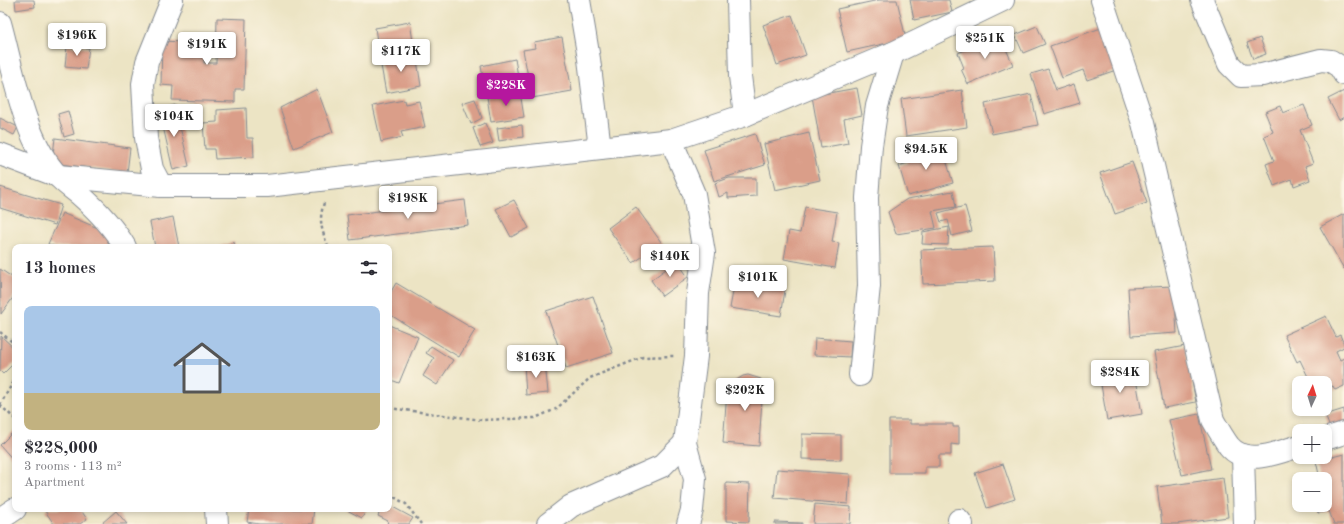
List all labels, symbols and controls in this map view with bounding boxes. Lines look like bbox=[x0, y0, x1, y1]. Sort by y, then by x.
pin: $196K bbox=[49, 23, 105, 57]
pin: $251K bbox=[957, 26, 1013, 60]
text: $196K bbox=[57, 29, 97, 42]
pin: $191K bbox=[179, 32, 235, 66]
text: $251K bbox=[965, 32, 1005, 45]
text: $191K bbox=[187, 38, 227, 51]
pin: $117K bbox=[373, 39, 429, 73]
text: $117K bbox=[381, 45, 421, 58]
pin: $228K bbox=[478, 73, 534, 107]
text: $228K bbox=[486, 79, 526, 92]
pin: $104K bbox=[146, 104, 202, 138]
text: $104K bbox=[154, 110, 194, 123]
pin: $94.5K bbox=[893, 137, 959, 171]
text: $94.5K bbox=[904, 143, 948, 156]
pin: $198K bbox=[380, 186, 436, 220]
text: $198K bbox=[388, 192, 428, 205]
pin: $140K bbox=[642, 244, 698, 278]
text: $140K bbox=[650, 250, 690, 263]
icon: filters bbox=[358, 257, 380, 279]
text: 13 homes bbox=[24, 260, 96, 277]
pin: $101K bbox=[730, 265, 786, 299]
text: $101K bbox=[738, 271, 778, 284]
icon: home bbox=[166, 332, 238, 404]
pin: $163K bbox=[508, 345, 564, 379]
text: $163K bbox=[516, 351, 556, 364]
pin: $284K bbox=[1092, 360, 1148, 394]
text: $284K bbox=[1100, 366, 1140, 379]
north arrow bbox=[1292, 376, 1332, 416]
map controls bbox=[1292, 376, 1332, 512]
pin: $202K bbox=[717, 378, 773, 412]
text: $202K bbox=[725, 384, 765, 397]
button: + bbox=[1292, 424, 1332, 464]
text: $228,000 bbox=[24, 440, 98, 457]
text: 3 rooms · 113 m² bbox=[24, 460, 122, 473]
button: − bbox=[1292, 472, 1332, 512]
text: Apartment bbox=[24, 476, 85, 489]

